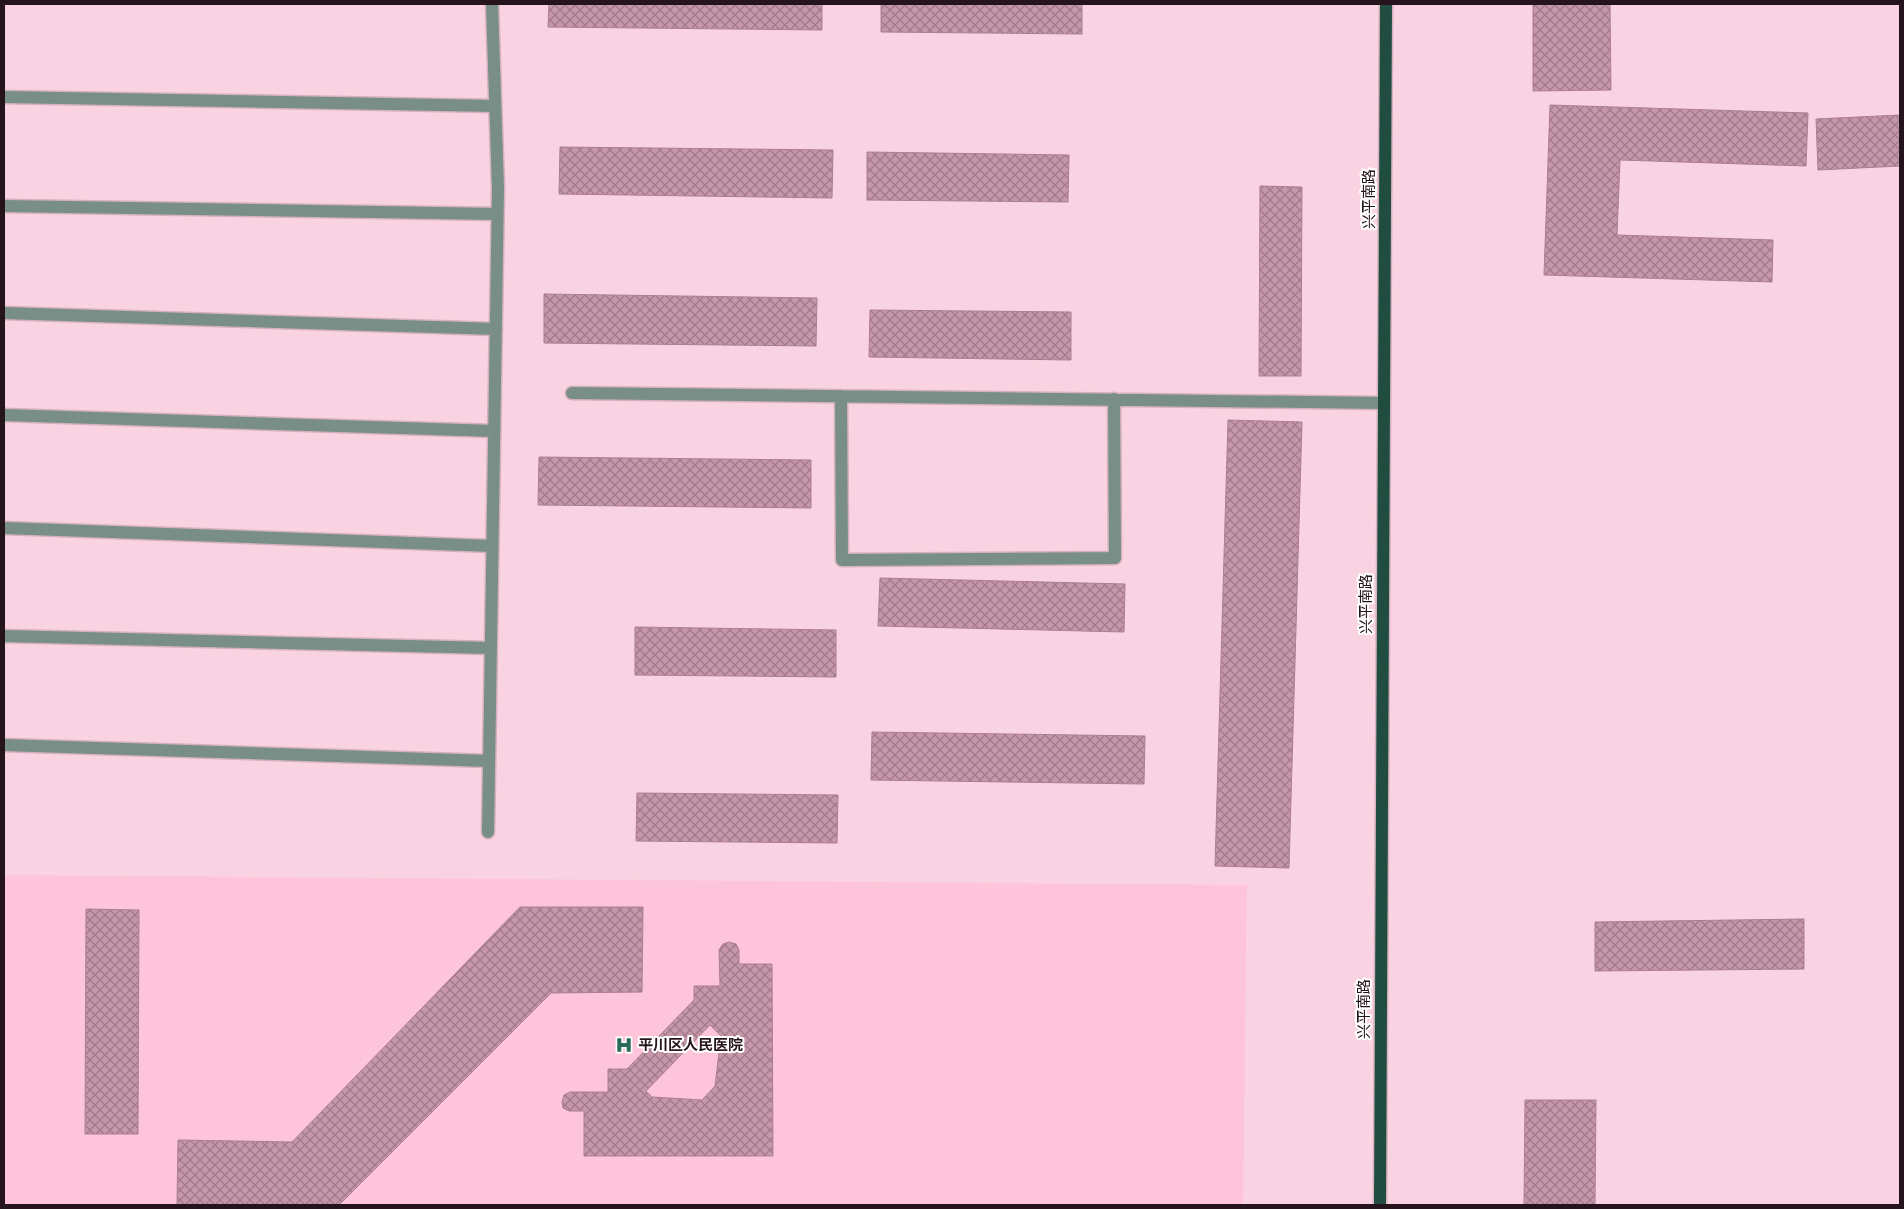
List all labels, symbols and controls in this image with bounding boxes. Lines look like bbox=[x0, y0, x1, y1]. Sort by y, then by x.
street label: 兴平南路 bbox=[1361, 169, 1377, 229]
street label: 兴平南路 bbox=[1358, 574, 1374, 634]
street label: 兴平南路 bbox=[1356, 979, 1372, 1039]
hospital icon: 平川区人民医院 bbox=[614, 1035, 634, 1055]
place label: 平川区人民医院 bbox=[638, 1037, 743, 1053]

